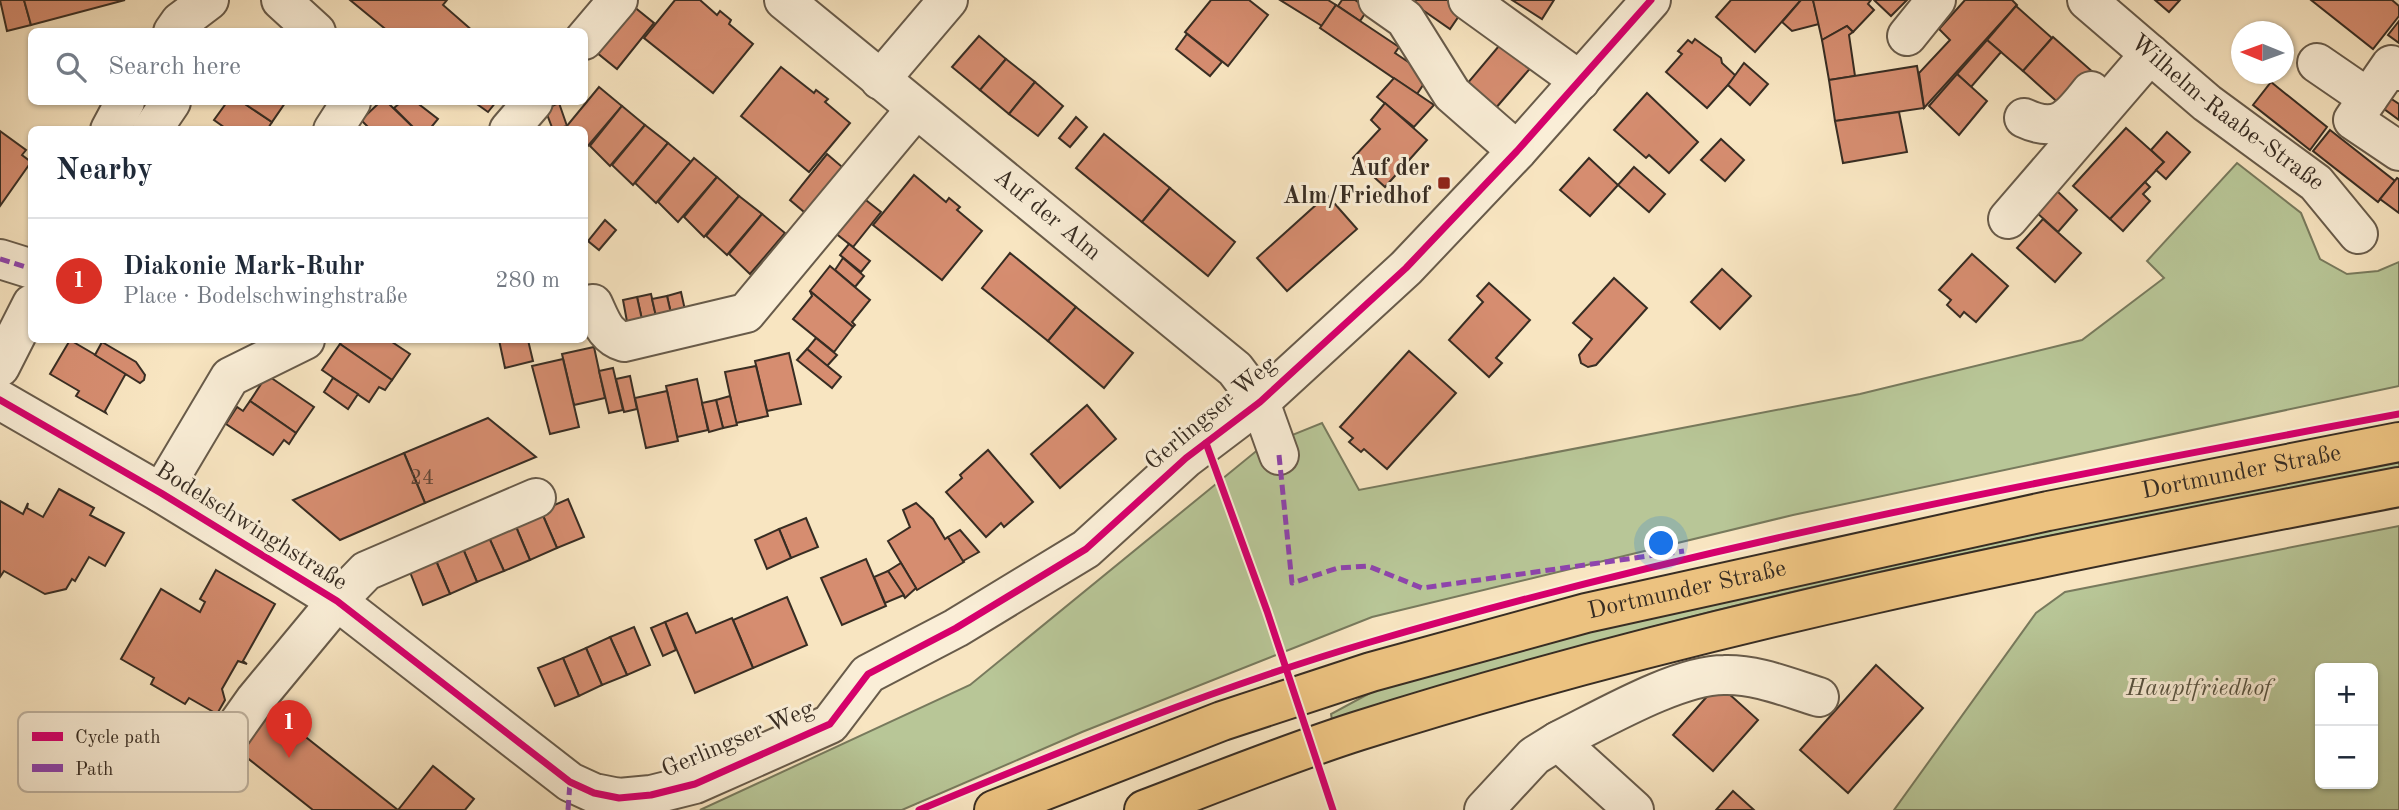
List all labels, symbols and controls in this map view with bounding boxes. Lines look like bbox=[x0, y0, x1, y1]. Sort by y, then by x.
north arrow bbox=[2231, 21, 2294, 84]
search box bbox=[28, 28, 588, 105]
street label: Wilhelm-Raabe-Straße bbox=[2126, 31, 2329, 195]
icon: search bbox=[52, 48, 90, 86]
text: Search here bbox=[108, 54, 241, 80]
text: Nearby bbox=[56, 156, 153, 186]
place label: Auf der Alm/Friedhof bbox=[1283, 157, 1432, 209]
street label: Auf der Alm bbox=[989, 165, 1105, 266]
marker: Auf der Alm/Friedhof bbox=[1436, 175, 1452, 191]
text: Diakonie Mark-Ruhr bbox=[123, 254, 365, 280]
text: 1 bbox=[72, 269, 86, 292]
text: 280 m bbox=[495, 269, 560, 292]
text: Place · Bodelschwinghstraße bbox=[123, 285, 408, 308]
street label: Gerlingser Weg bbox=[1141, 353, 1281, 475]
street label: Dortmunder Straße bbox=[2140, 442, 2343, 504]
street label: Bodelschwinghstraße bbox=[151, 458, 351, 596]
house number: 24 bbox=[410, 468, 434, 489]
your location bbox=[1644, 526, 1678, 560]
street label: Dortmunder Straße bbox=[1586, 557, 1789, 624]
map controls bbox=[2315, 663, 2378, 789]
button: + bbox=[2315, 663, 2378, 726]
park label: Hauptfriedhof bbox=[2125, 677, 2276, 701]
street label: Gerlingser Weg bbox=[659, 697, 817, 783]
pin: 1 bbox=[266, 700, 312, 758]
legend bbox=[18, 712, 248, 792]
button: − bbox=[2315, 726, 2378, 789]
text: Cycle path bbox=[75, 729, 161, 748]
text: Path bbox=[75, 761, 113, 780]

